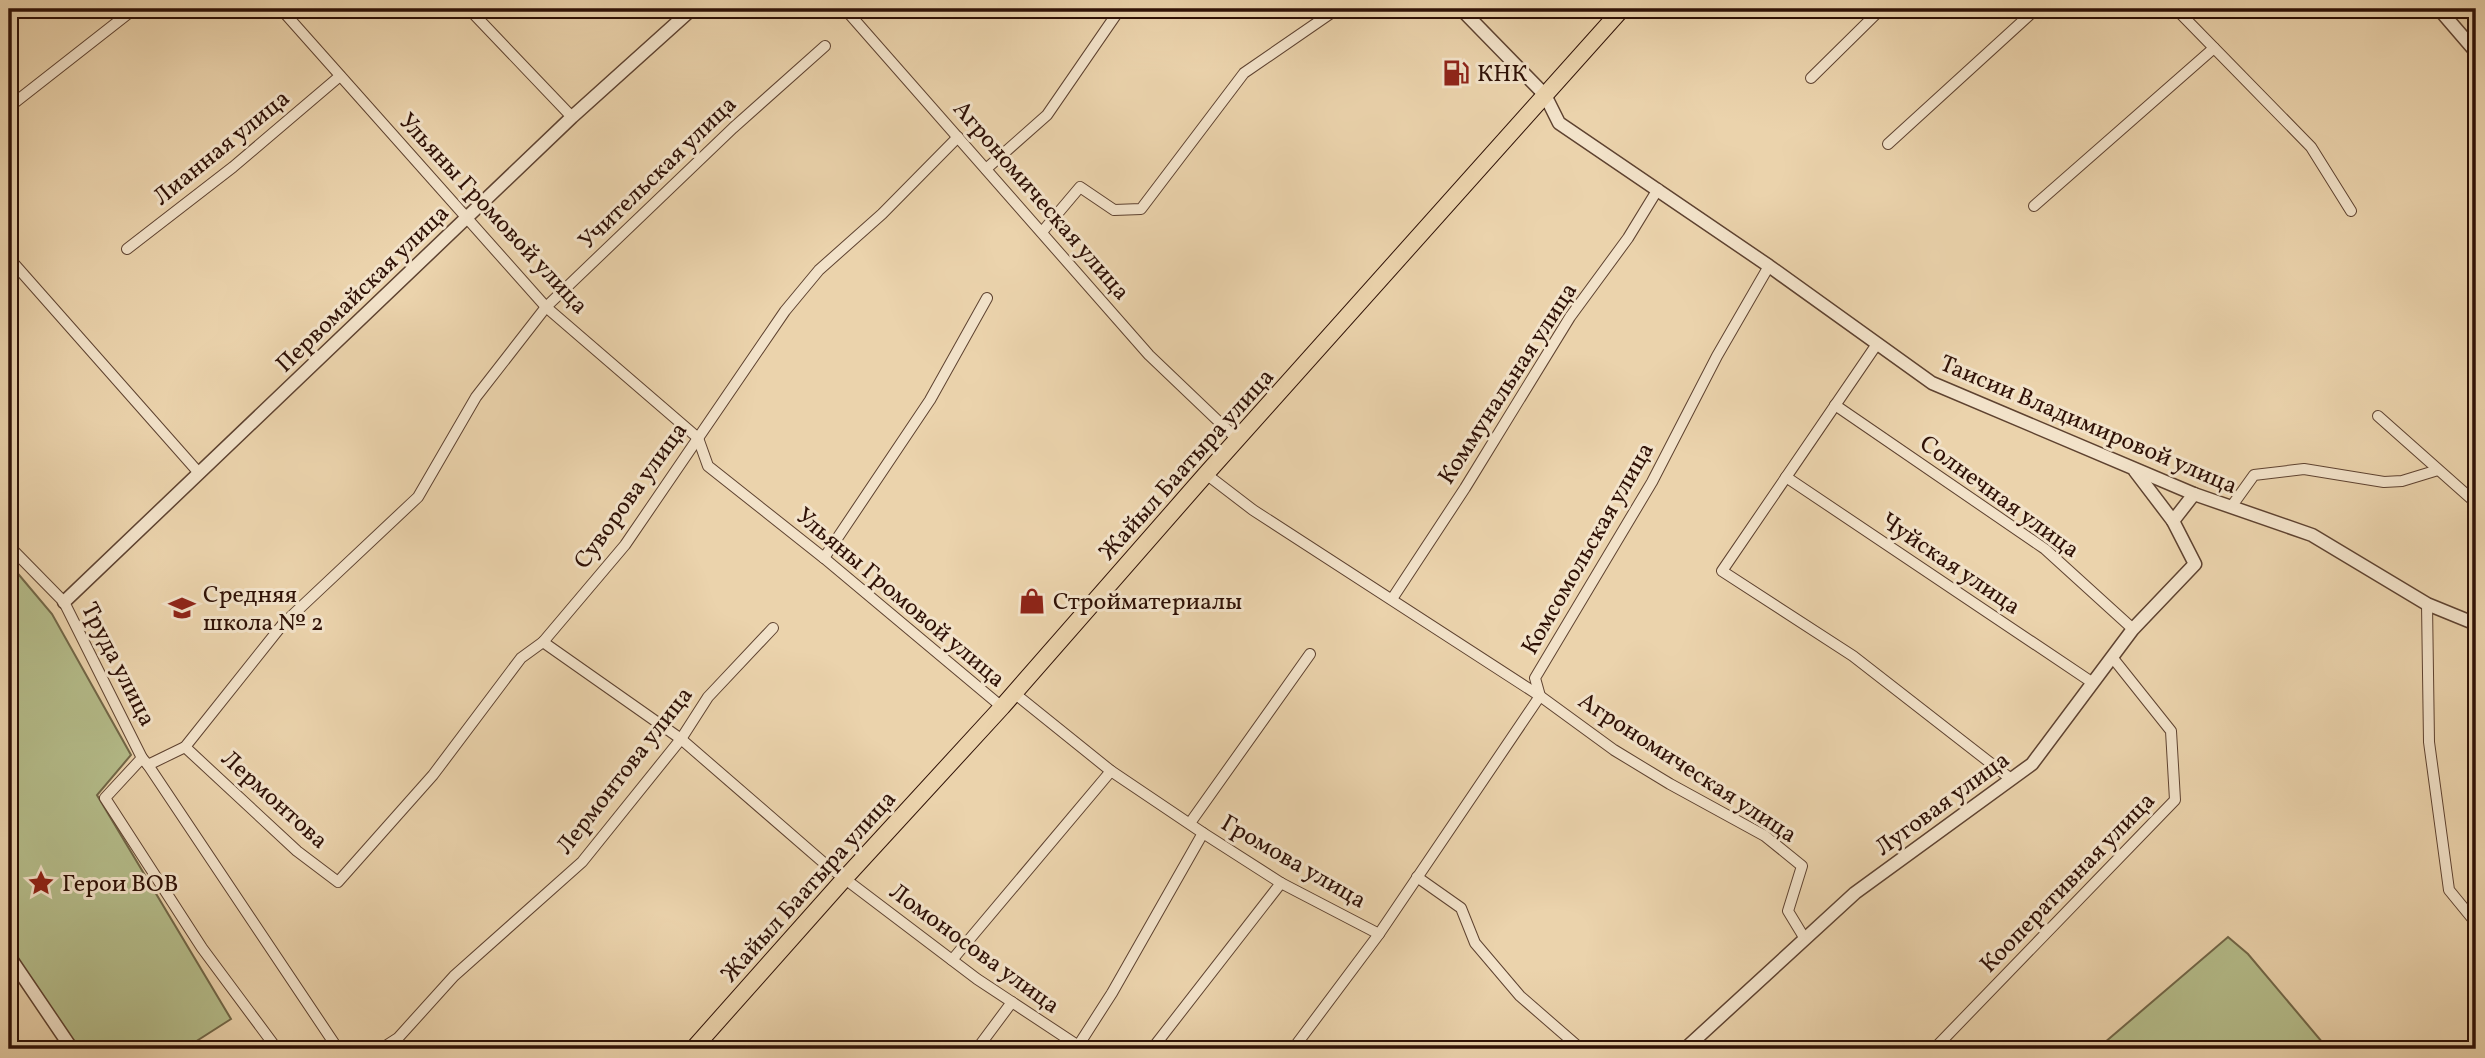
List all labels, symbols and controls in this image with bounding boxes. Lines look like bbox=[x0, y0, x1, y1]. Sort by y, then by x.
fuel station icon: КНК bbox=[1441, 58, 1471, 88]
place label: КНК bbox=[1477, 58, 1528, 92]
street label: Лианная улица bbox=[147, 83, 298, 214]
street label: Учительская улица bbox=[572, 89, 745, 258]
street label: Агрономическая улица bbox=[944, 94, 1137, 309]
street label: Ульяны Громовой улица bbox=[390, 106, 595, 323]
street label: Первомайская улица bbox=[269, 198, 458, 381]
street label: Коммунальная улица bbox=[1431, 277, 1587, 492]
street label: Таисии Владимировой улица bbox=[1934, 348, 2242, 504]
street label: Жайыл Баатыра улица bbox=[1092, 362, 1283, 569]
street label: Суворова улица bbox=[567, 416, 697, 577]
street label: Солнечная улица bbox=[1912, 428, 2086, 567]
street label: Комсомольская улица bbox=[1514, 437, 1663, 661]
street label: Ульяны Громовой улица bbox=[787, 500, 1012, 697]
street label: Чуйская улица bbox=[1873, 505, 2027, 624]
place label: Средняя школа № 2 bbox=[203, 579, 324, 641]
shop icon: Стройматериалы bbox=[1017, 586, 1047, 616]
place label: Стройматериалы bbox=[1053, 586, 1242, 620]
school or university icon: Средняя школа № 2 bbox=[167, 593, 197, 623]
street label: Труда улица bbox=[71, 597, 163, 733]
street label: Лермонтова улица bbox=[549, 680, 702, 862]
street label: Агрономическая улица bbox=[1571, 685, 1803, 852]
street label: Лермонтова bbox=[213, 743, 335, 858]
street label: Луговая улица bbox=[1869, 744, 2017, 865]
street label: Жайыл Баатыра улица bbox=[714, 784, 905, 991]
street label: Кооперативная улица bbox=[1973, 785, 2164, 981]
street label: Громова улица bbox=[1214, 807, 1372, 918]
place icon: Герои ВОВ bbox=[26, 868, 56, 898]
place label: Герои ВОВ bbox=[62, 868, 179, 902]
street label: Ломоносова улица bbox=[881, 876, 1066, 1023]

